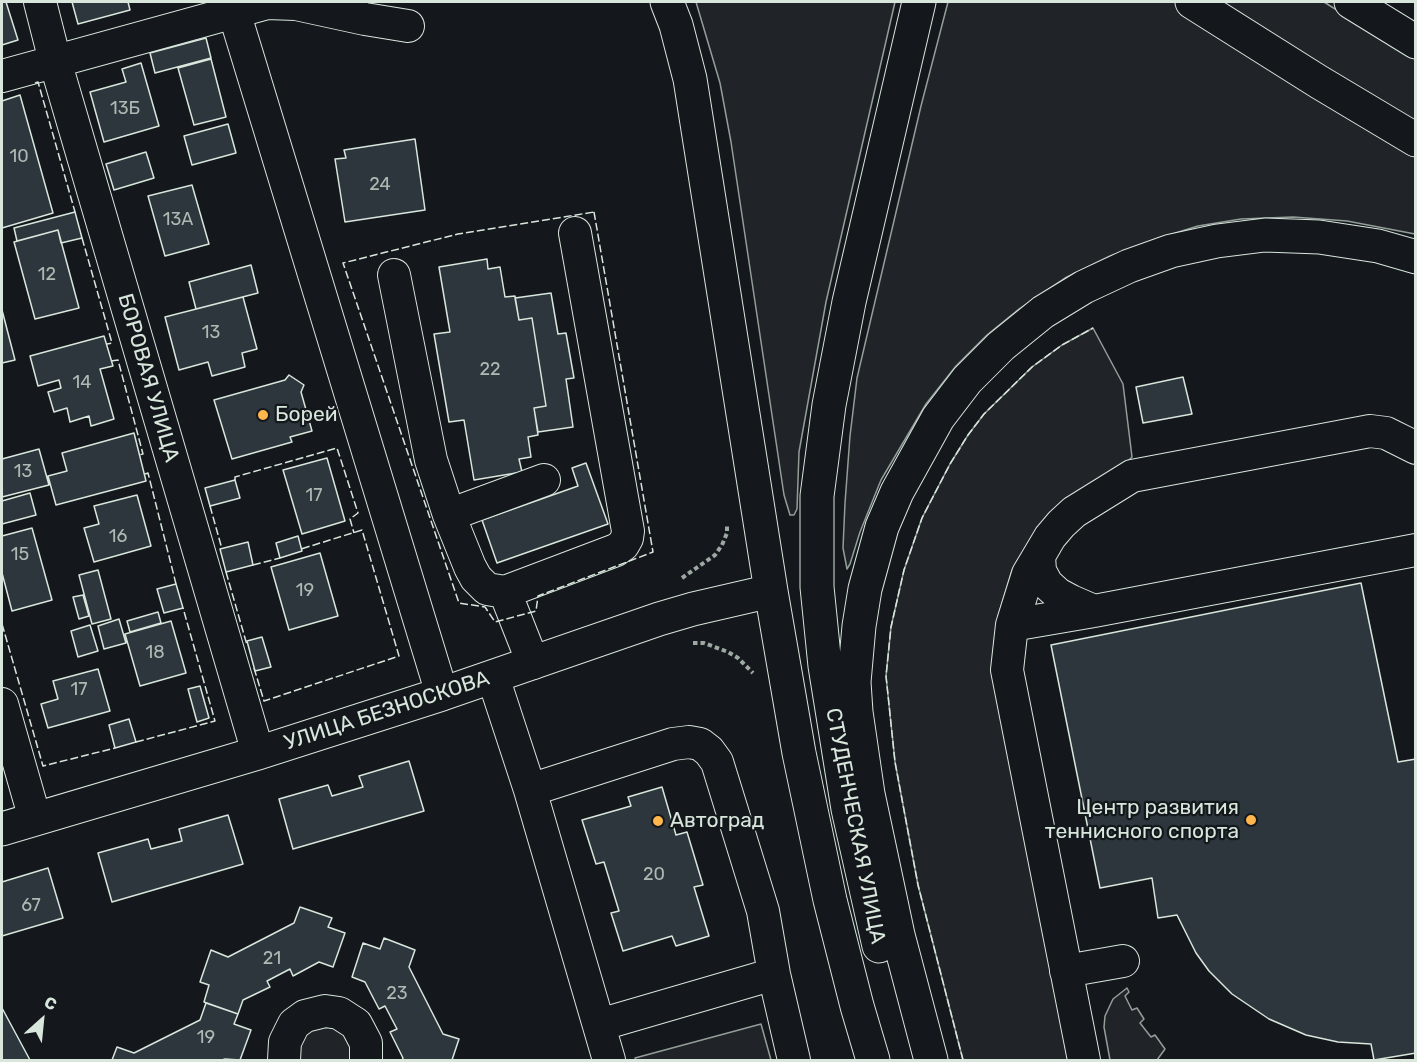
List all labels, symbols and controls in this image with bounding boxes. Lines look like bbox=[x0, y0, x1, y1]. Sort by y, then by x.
house number: 13Б bbox=[110, 98, 140, 120]
house number: 10 bbox=[9, 146, 29, 168]
house number: 24 bbox=[369, 174, 391, 196]
house number: 13А bbox=[163, 209, 193, 231]
house number: 12 bbox=[38, 264, 56, 286]
street label: БОРОВАЯ УЛИЦА bbox=[112, 291, 184, 465]
house number: 13 bbox=[202, 322, 220, 344]
house number: 22 bbox=[479, 359, 501, 381]
house number: 14 bbox=[73, 372, 91, 394]
place label: Борей bbox=[275, 402, 338, 428]
marker: Борей bbox=[256, 408, 270, 422]
house number: 13 bbox=[14, 461, 32, 483]
house number: 17 bbox=[306, 485, 322, 507]
house number: 16 bbox=[109, 526, 127, 548]
house number: 15 bbox=[11, 544, 29, 566]
house number: 19 bbox=[296, 580, 314, 602]
house number: 18 bbox=[145, 642, 165, 664]
street label: УЛИЦА БЕЗНОСКОВА bbox=[281, 666, 493, 756]
house number: 17 bbox=[71, 679, 87, 701]
street label: СТУДЕНЧЕСКАЯ УЛИЦА bbox=[820, 706, 890, 946]
place label: Центр развития теннисного спорта bbox=[1045, 795, 1239, 845]
place label: Автоград bbox=[670, 808, 764, 834]
marker: Центр развития теннисного спорта bbox=[1244, 813, 1258, 827]
marker: Автоград bbox=[651, 814, 665, 828]
house number: 20 bbox=[643, 864, 665, 886]
house number: 67 bbox=[21, 895, 41, 917]
house number: 21 bbox=[263, 948, 281, 970]
house number: 23 bbox=[386, 983, 408, 1005]
north arrow bbox=[12, 990, 72, 1050]
text: С bbox=[41, 992, 60, 1015]
house number: 19 bbox=[197, 1027, 215, 1049]

